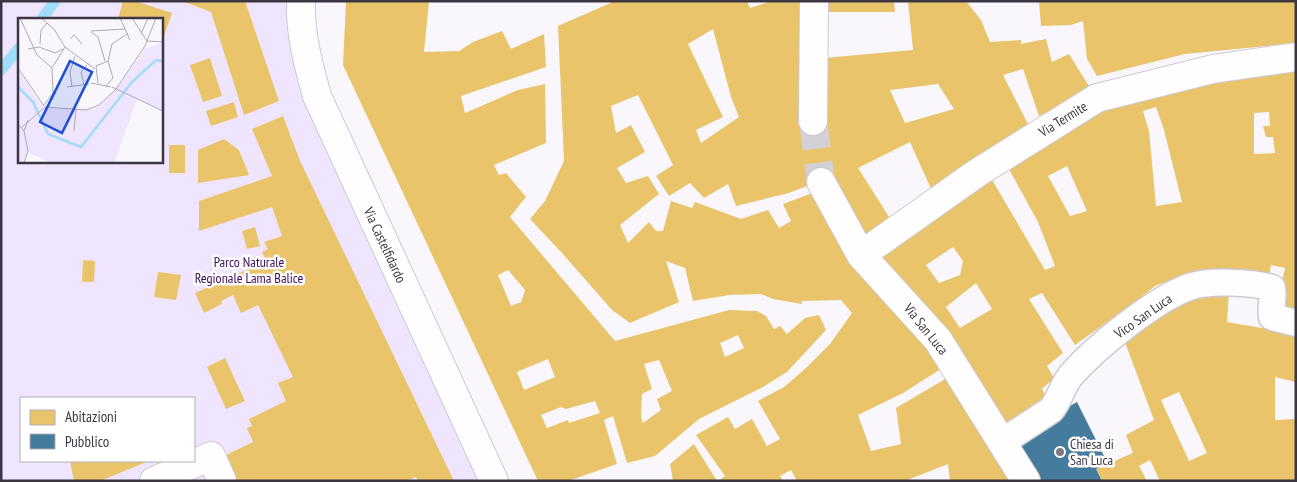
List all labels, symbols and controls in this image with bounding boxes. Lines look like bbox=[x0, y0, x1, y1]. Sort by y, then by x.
inset map bbox=[18, 18, 162, 162]
street label: Via Termite bbox=[1035, 97, 1091, 141]
street label: Via Castelfidardo bbox=[359, 204, 410, 286]
park label: Parco Naturale Regionale Lama Balice bbox=[195, 253, 304, 287]
street label: Vico San Luca bbox=[1110, 290, 1175, 343]
street label: Via San Luca bbox=[899, 299, 952, 358]
legend bbox=[20, 397, 195, 462]
text: Abitazioni bbox=[65, 407, 117, 426]
text: Pubblico bbox=[65, 432, 109, 451]
place label: Chiesa di San Luca bbox=[1070, 435, 1114, 469]
marker: Chiesa di San Luca bbox=[1054, 446, 1066, 458]

